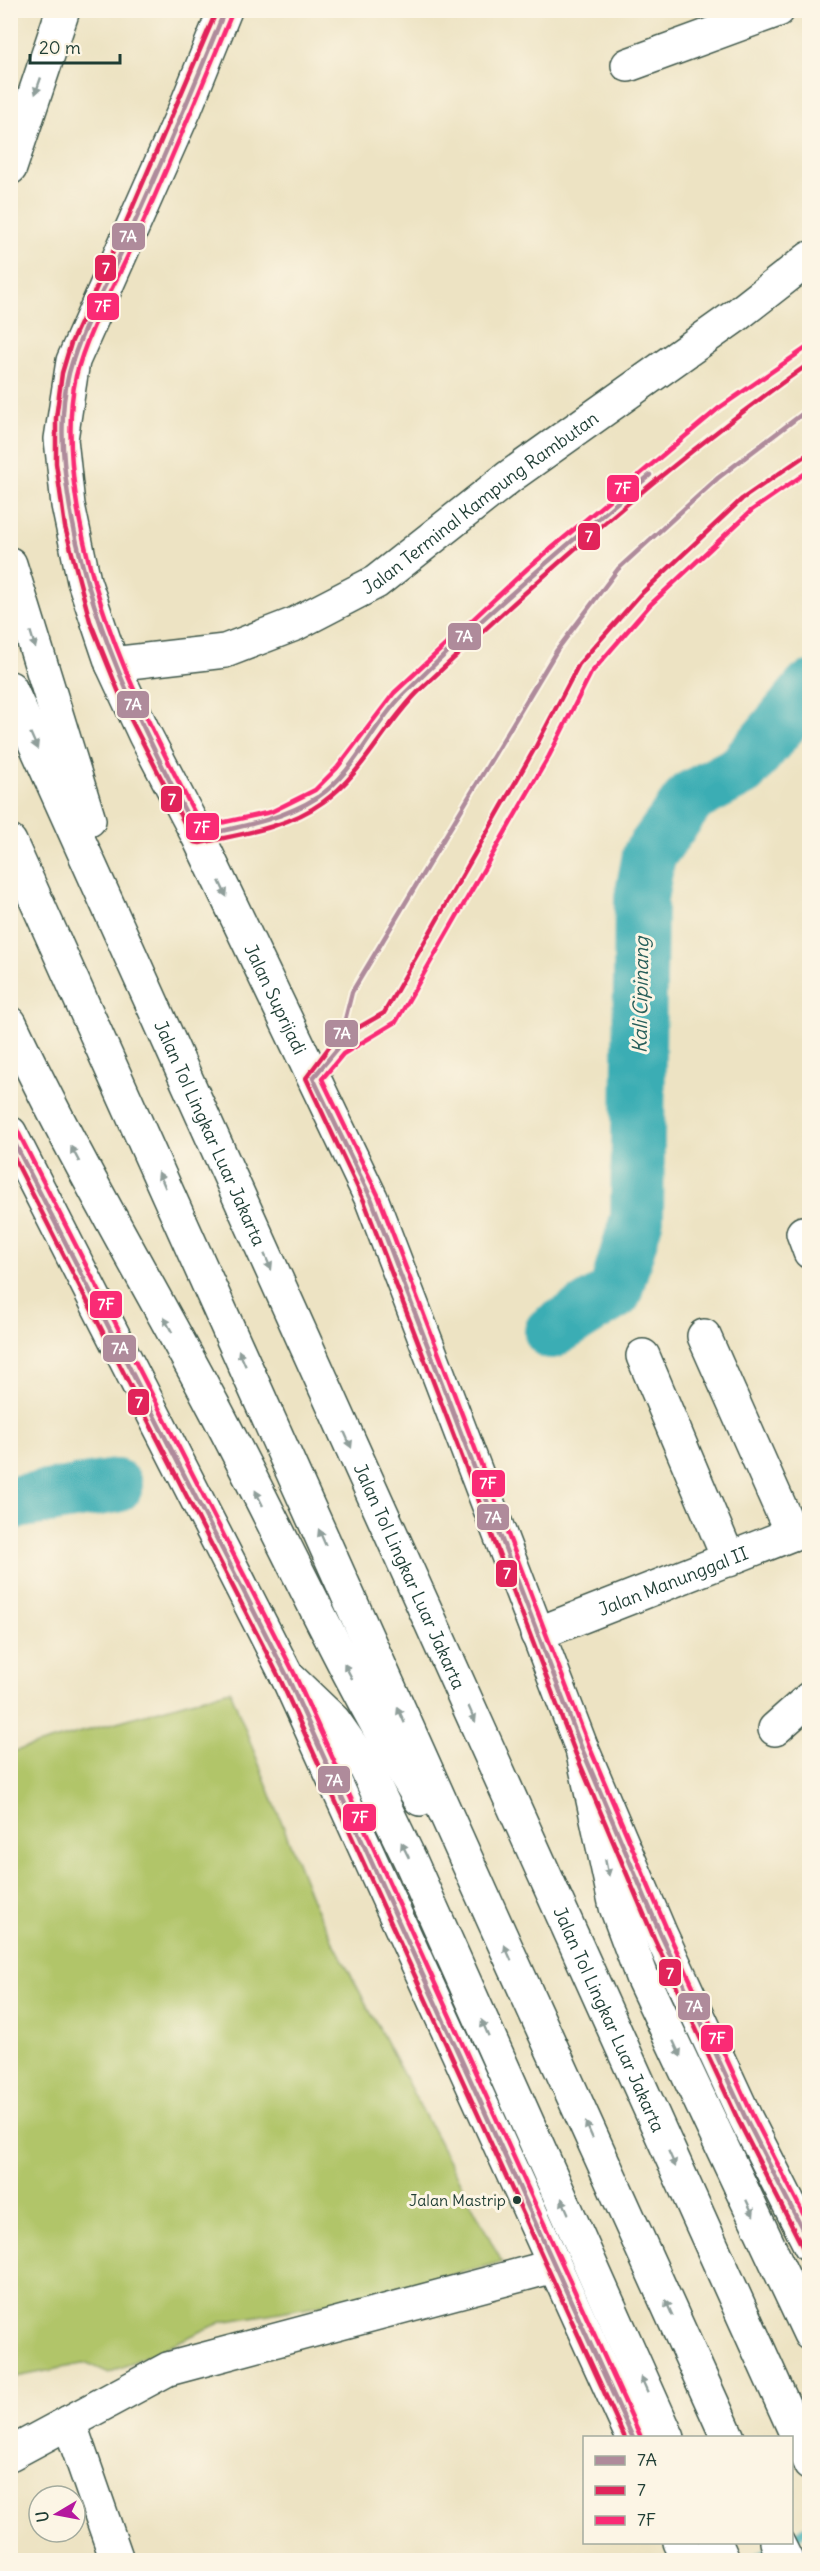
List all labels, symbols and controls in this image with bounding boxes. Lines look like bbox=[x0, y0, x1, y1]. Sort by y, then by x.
scale bar bbox=[30, 27, 120, 65]
text: 20 m bbox=[39, 36, 81, 59]
one-way arrow bbox=[33, 77, 43, 95]
line badge: 7A bbox=[111, 222, 146, 251]
text: 7A bbox=[119, 226, 137, 246]
line badge: 7 bbox=[94, 254, 117, 282]
text: 7 bbox=[102, 258, 110, 278]
line badge: 7F bbox=[86, 292, 120, 321]
text: 7F bbox=[95, 296, 111, 316]
street label: Jalan Terminal Kampung Rambutan bbox=[358, 406, 602, 599]
line badge: 7F bbox=[606, 474, 640, 503]
text: 7F bbox=[615, 478, 631, 498]
line badge: 7 bbox=[577, 522, 601, 551]
text: 7 bbox=[585, 526, 593, 546]
line badge: 7A bbox=[447, 622, 482, 651]
text: 7A bbox=[455, 626, 473, 646]
one-way arrow bbox=[29, 631, 38, 649]
line badge: 7A bbox=[116, 690, 150, 719]
text: 7A bbox=[124, 694, 142, 714]
one-way arrow bbox=[30, 732, 40, 750]
line badge: 7 bbox=[160, 785, 183, 813]
text: 7 bbox=[168, 789, 176, 809]
line badge: 7F bbox=[185, 812, 220, 841]
text: 7F bbox=[194, 817, 210, 837]
one-way arrow bbox=[219, 880, 228, 897]
water label: Kali Cipinang bbox=[626, 935, 654, 1054]
street label: Jalan Suprijadi bbox=[240, 940, 312, 1058]
street label: Jalan Tol Lingkar Luar Jakarta bbox=[150, 1017, 271, 1249]
line badge: 7A bbox=[324, 1019, 359, 1048]
text: 7A bbox=[333, 1023, 351, 1043]
one-way arrow bbox=[70, 1145, 80, 1163]
one-way arrow bbox=[158, 1172, 167, 1189]
one-way arrow bbox=[264, 1254, 273, 1271]
line badge: 7F bbox=[89, 1290, 123, 1319]
text: 7F bbox=[98, 1294, 114, 1314]
one-way arrow bbox=[163, 1317, 174, 1333]
line badge: 7A bbox=[102, 1334, 137, 1363]
text: 7A bbox=[111, 1338, 129, 1358]
one-way arrow bbox=[237, 1349, 247, 1367]
line badge: 7 bbox=[127, 1388, 150, 1416]
text: 7 bbox=[135, 1392, 143, 1412]
one-way arrow bbox=[344, 1431, 354, 1449]
street label: Jalan Tol Lingkar Luar Jakarta bbox=[349, 1460, 471, 1692]
line badge: 7F bbox=[471, 1469, 506, 1498]
text: 7F bbox=[480, 1473, 496, 1493]
one-way arrow bbox=[254, 1489, 264, 1506]
line badge: 7A bbox=[476, 1503, 510, 1531]
text: 7A bbox=[484, 1507, 502, 1527]
one-way arrow bbox=[317, 1528, 326, 1545]
street label: Jalan Manunggal II bbox=[595, 1541, 751, 1620]
line badge: 7 bbox=[495, 1559, 518, 1588]
text: 7 bbox=[503, 1563, 511, 1583]
one-way arrow bbox=[344, 1662, 354, 1680]
one-way arrow bbox=[396, 1705, 406, 1723]
one-way arrow bbox=[467, 1705, 476, 1722]
line badge: 7A bbox=[317, 1765, 351, 1794]
text: 7A bbox=[325, 1770, 343, 1790]
line badge: 7F bbox=[342, 1803, 377, 1832]
text: 7F bbox=[352, 1807, 368, 1827]
one-way arrow bbox=[401, 1842, 410, 1859]
one-way arrow bbox=[603, 1859, 612, 1878]
street label: Jalan Tol Lingkar Luar Jakarta bbox=[549, 1903, 670, 2136]
one-way arrow bbox=[503, 1944, 512, 1961]
line badge: 7 bbox=[658, 1958, 682, 1987]
text: 7 bbox=[666, 1963, 674, 1983]
line badge: 7A bbox=[677, 1992, 711, 2021]
text: 7A bbox=[685, 1996, 703, 2016]
one-way arrow bbox=[480, 2019, 489, 2037]
line badge: 7F bbox=[700, 2024, 734, 2053]
text: 7F bbox=[709, 2028, 725, 2048]
one-way arrow bbox=[672, 2041, 681, 2058]
one-way arrow bbox=[584, 2122, 593, 2139]
one-way arrow bbox=[668, 2151, 677, 2168]
place label: Jalan Mastrip bbox=[409, 2190, 506, 2210]
marker: Jalan Mastrip bbox=[511, 2194, 523, 2206]
one-way arrow bbox=[559, 2197, 569, 2215]
one-way arrow bbox=[746, 2199, 755, 2216]
one-way arrow bbox=[665, 2299, 674, 2316]
one-way arrow bbox=[639, 2375, 649, 2393]
legend bbox=[583, 2436, 793, 2544]
text: 7A bbox=[637, 2448, 657, 2471]
text: 7 bbox=[637, 2478, 646, 2501]
north arrow bbox=[27, 2484, 87, 2544]
text: 7F bbox=[637, 2508, 656, 2531]
text: U bbox=[31, 2509, 53, 2524]

